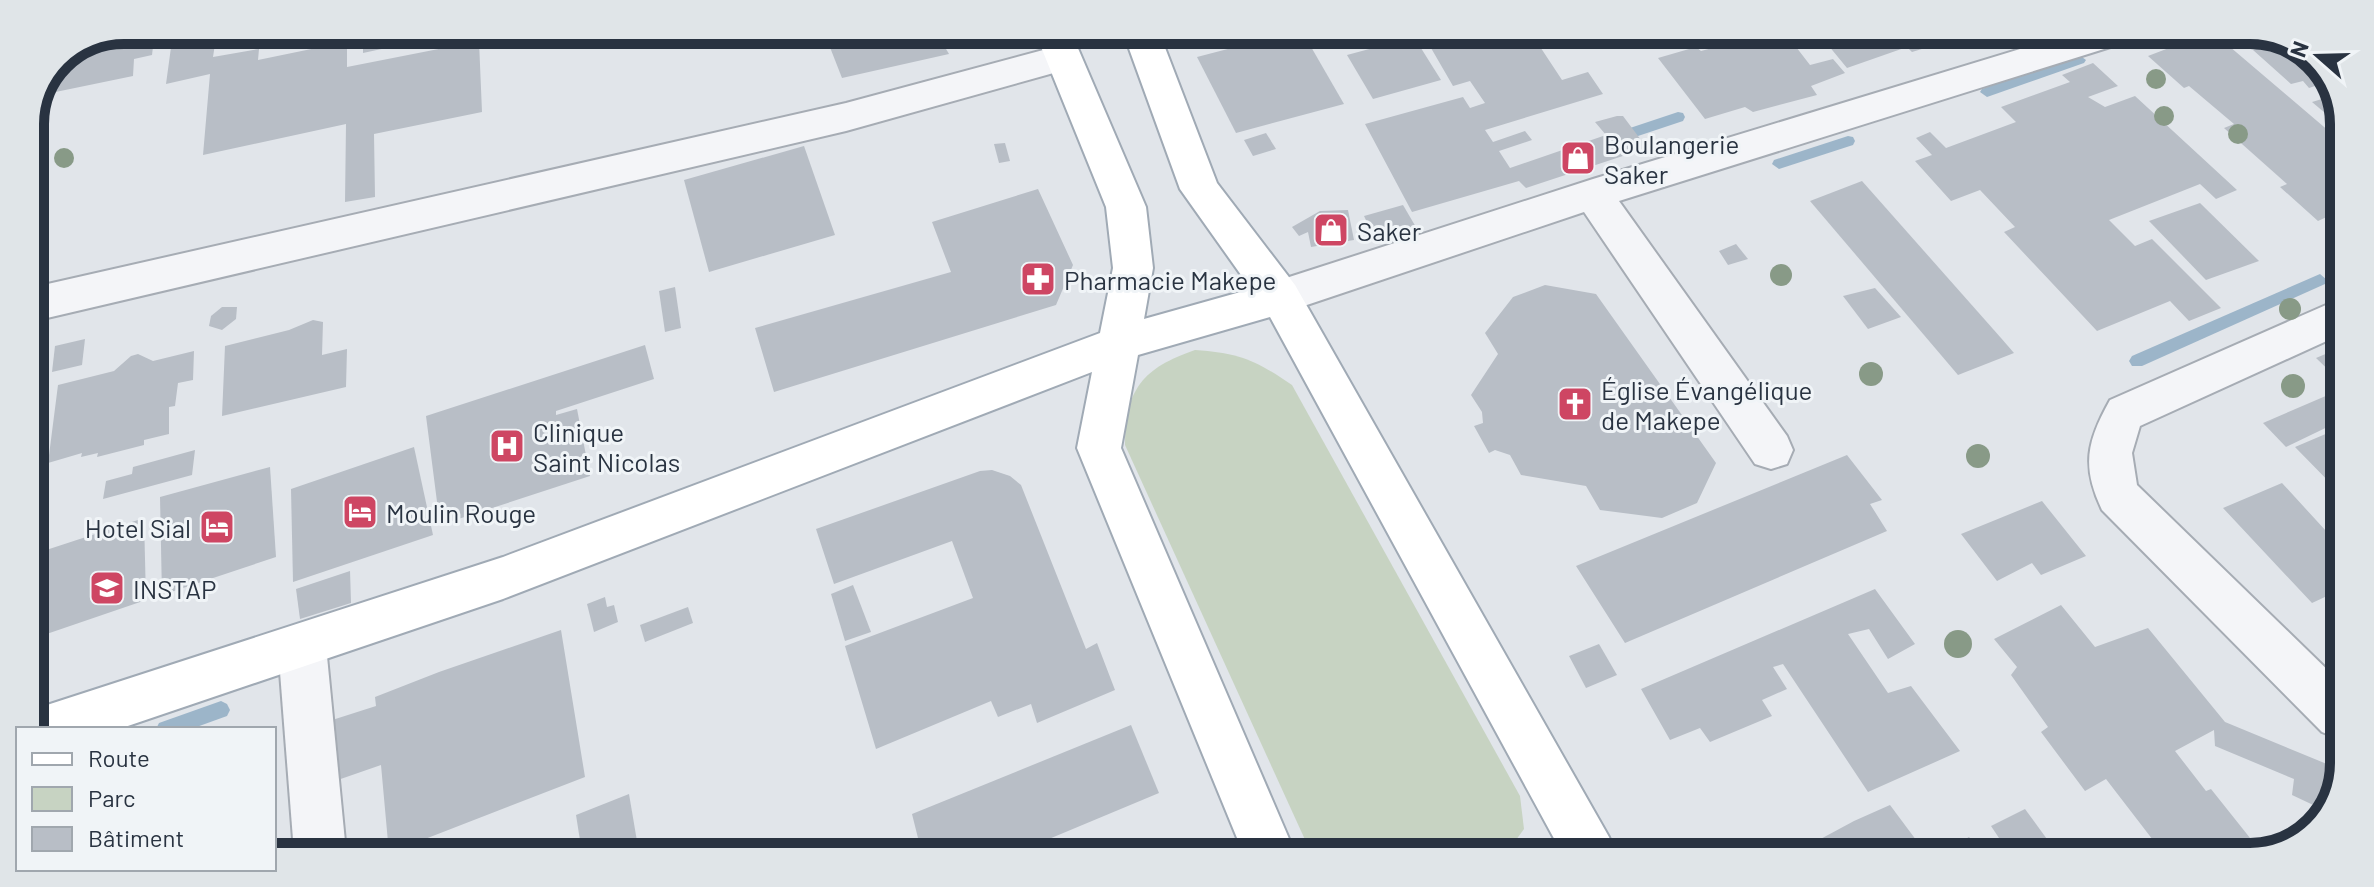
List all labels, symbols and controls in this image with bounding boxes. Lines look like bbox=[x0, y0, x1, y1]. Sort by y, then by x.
north arrow bbox=[2278, 16, 2358, 96]
text: N bbox=[2284, 37, 2313, 60]
place label: Boulangerie Saker bbox=[1604, 128, 1739, 189]
shop icon: Boulangerie Saker bbox=[1559, 139, 1597, 177]
shop icon: Saker bbox=[1312, 211, 1350, 249]
place label: Saker bbox=[1357, 215, 1422, 246]
pharmacy icon: Pharmacie Makepe bbox=[1019, 260, 1057, 298]
place label: Pharmacie Makepe bbox=[1064, 264, 1276, 295]
place label: Église Évangélique de Makepe bbox=[1601, 374, 1812, 435]
church icon: Église Évangélique de Makepe bbox=[1556, 385, 1594, 423]
place label: Clinique Saint Nicolas bbox=[533, 416, 680, 477]
hospital icon: Clinique Saint Nicolas bbox=[488, 427, 526, 465]
hotel icon: Moulin Rouge bbox=[341, 493, 379, 531]
place label: Moulin Rouge bbox=[386, 497, 536, 528]
hotel icon: Hotel Sial bbox=[198, 508, 236, 546]
place label: Hotel Sial bbox=[85, 512, 191, 543]
school or university icon: INSTAP bbox=[88, 569, 126, 607]
place label: INSTAP bbox=[133, 573, 216, 604]
legend bbox=[16, 727, 276, 871]
text: Route bbox=[88, 743, 150, 772]
text: Parc bbox=[88, 783, 136, 812]
text: Bâtiment bbox=[88, 823, 184, 852]

